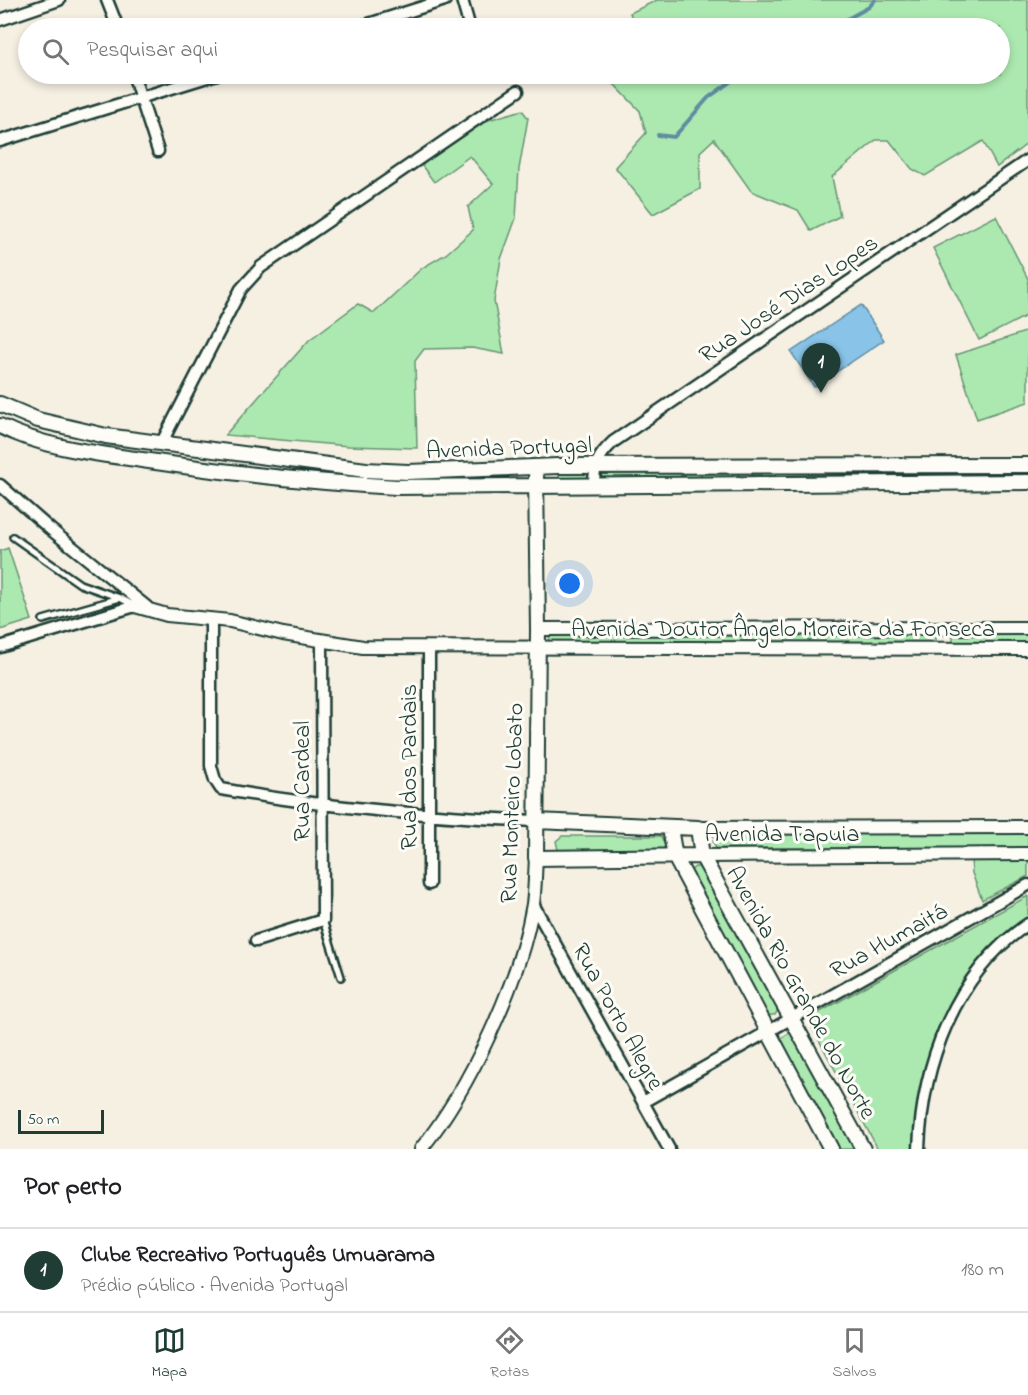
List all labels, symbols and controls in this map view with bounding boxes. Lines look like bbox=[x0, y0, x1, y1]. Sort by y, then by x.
search box bbox=[18, 18, 1010, 84]
icon: search bbox=[39, 35, 72, 68]
text: Pesquisar aqui bbox=[87, 35, 218, 67]
street label: Rua José Dias Lopes bbox=[693, 227, 886, 373]
pin: 1 bbox=[802, 344, 840, 393]
street label: Avenida Portugal bbox=[426, 429, 593, 470]
your location bbox=[555, 569, 584, 598]
street label: Avenida Doutor Ângelo Moreira da Fonseca bbox=[571, 612, 995, 648]
street label: Rua dos Pardais bbox=[393, 684, 428, 850]
street label: Rua Monteiro Lobato bbox=[493, 702, 534, 904]
street label: Rua Cardeal bbox=[286, 721, 321, 841]
street label: Avenida Tapuia bbox=[705, 818, 859, 853]
street label: Avenida Rio Grande do Norte bbox=[716, 860, 884, 1126]
street label: Rua Humaitá bbox=[824, 895, 954, 989]
street label: Rua Porto Alegre bbox=[562, 937, 672, 1097]
scale bar bbox=[18, 1107, 104, 1134]
text: 50 m bbox=[27, 1108, 59, 1132]
text: Por perto bbox=[24, 1169, 122, 1207]
text: Clube Recreativo Português Umuarama bbox=[81, 1240, 435, 1272]
text: 1 bbox=[40, 1256, 47, 1285]
text: 180 m bbox=[961, 1256, 1004, 1285]
text: Prédio público · Avenida Portugal bbox=[81, 1272, 348, 1301]
tab: Mapa bbox=[151, 1324, 187, 1384]
tab: Rotas bbox=[490, 1324, 529, 1384]
tab: Salvos bbox=[832, 1324, 877, 1384]

